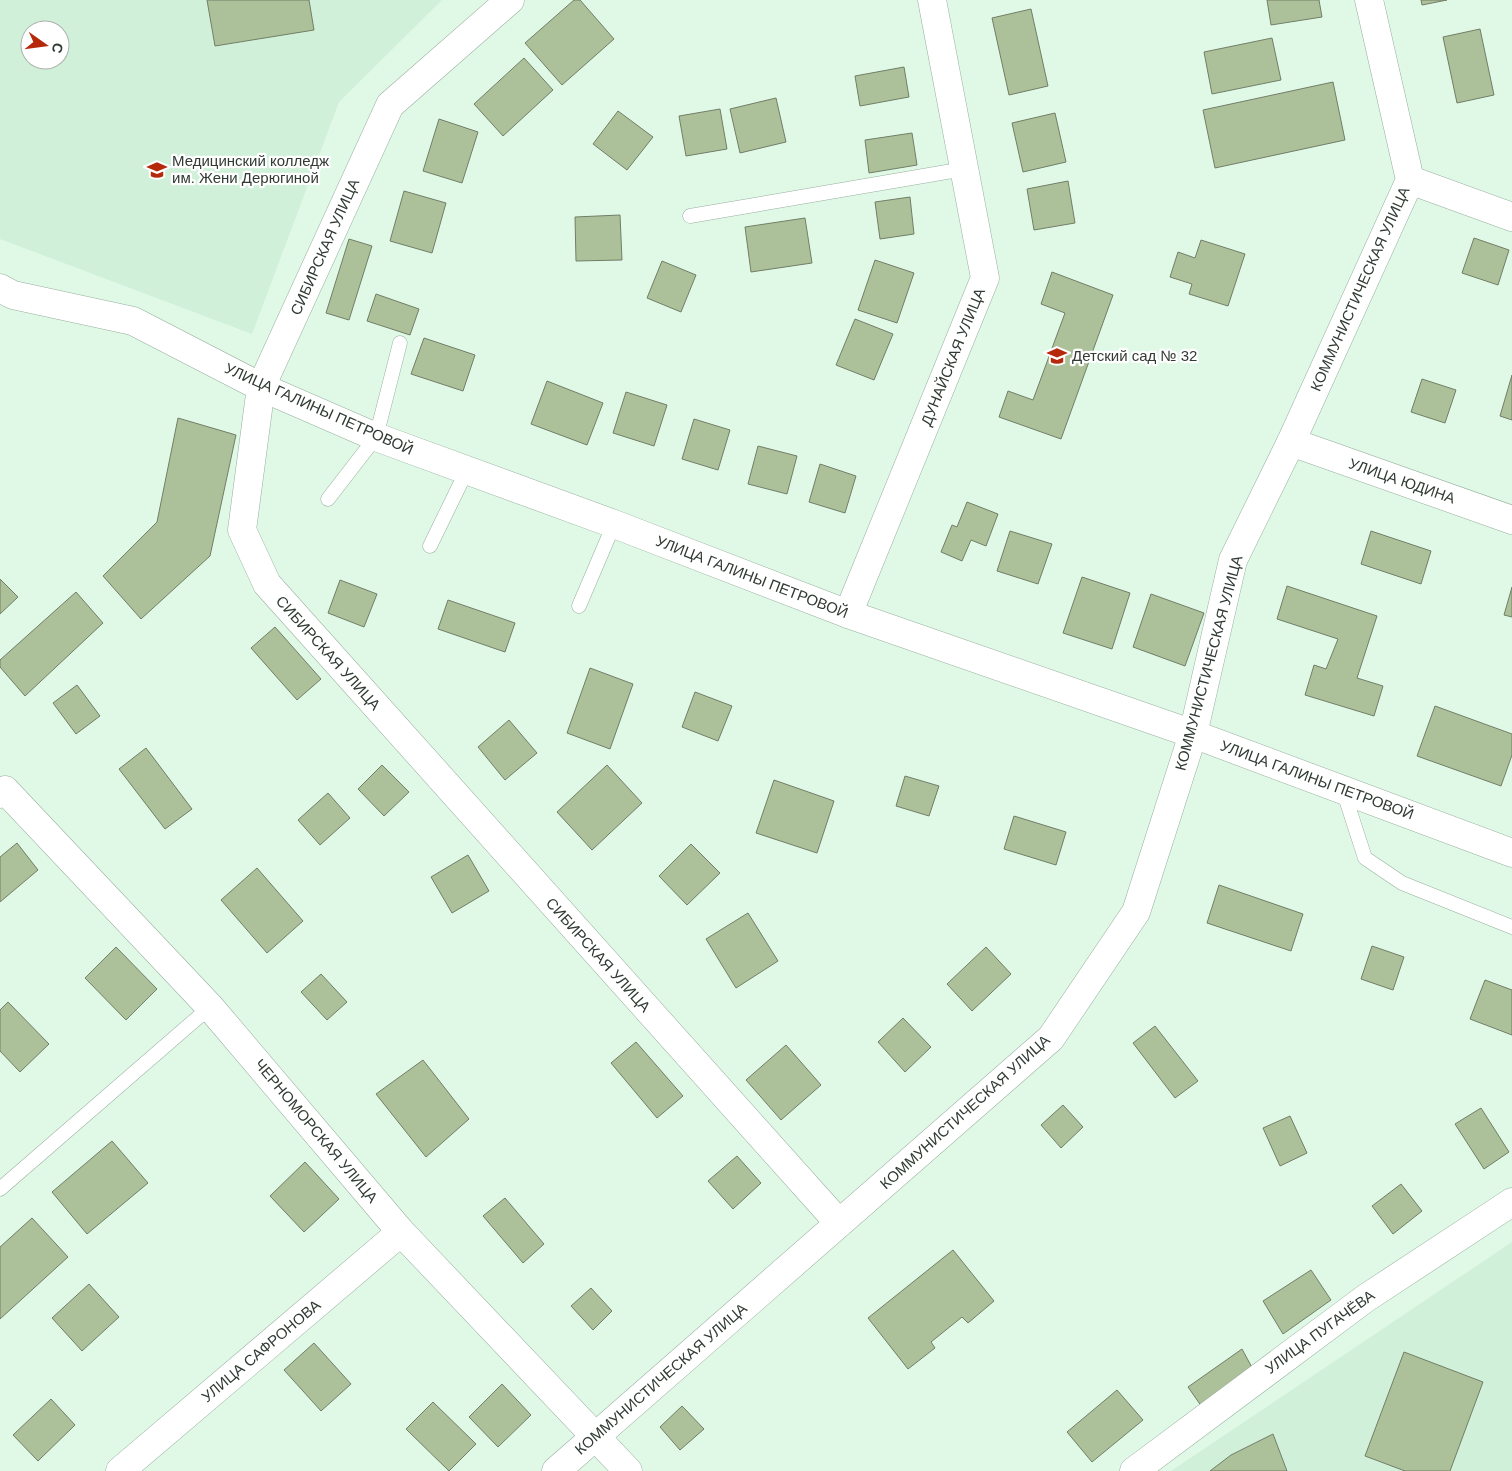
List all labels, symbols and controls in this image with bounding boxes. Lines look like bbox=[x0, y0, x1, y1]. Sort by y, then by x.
north arrow bbox=[20, 20, 70, 70]
text: С bbox=[49, 41, 67, 55]
place label: Медицинский колледж им. Жени Дерюгиной bbox=[172, 152, 329, 186]
school or university icon: Медицинский колледж им. Жени Дерюгиной bbox=[146, 159, 168, 181]
street label: СИБИРСКАЯ УЛИЦА bbox=[287, 176, 362, 318]
street label: КОММУНИСТИЧЕСКАЯ УЛИЦА bbox=[1307, 184, 1412, 394]
street label: ДУНАЙСКАЯ УЛИЦА bbox=[917, 286, 988, 428]
school or university icon: Детский сад № 32 bbox=[1046, 345, 1068, 367]
place label: Детский сад № 32 bbox=[1072, 347, 1197, 364]
street label: УЛИЦА ГАЛИНЫ ПЕТРОВОЙ bbox=[222, 359, 416, 458]
street label: УЛИЦА ЮДИНА bbox=[1347, 454, 1458, 507]
street label: УЛИЦА ГАЛИНЫ ПЕТРОВОЙ bbox=[654, 532, 851, 621]
street label: КОММУНИСТИЧЕСКАЯ УЛИЦА bbox=[1172, 553, 1245, 772]
street label: СИБИРСКАЯ УЛИЦА bbox=[273, 592, 384, 713]
street label: УЛИЦА ГАЛИНЫ ПЕТРОВОЙ bbox=[1218, 737, 1416, 822]
street label: СИБИРСКАЯ УЛИЦА bbox=[543, 894, 654, 1015]
street label: КОММУНИСТИЧЕСКАЯ УЛИЦА bbox=[876, 1031, 1053, 1192]
street label: ЧЕРНОМОРСКАЯ УЛИЦА bbox=[251, 1056, 381, 1206]
street label: УЛИЦА ПУГАЧЁВА bbox=[1262, 1286, 1378, 1377]
street label: УЛИЦА САФРОНОВА bbox=[198, 1296, 323, 1405]
street label: КОММУНИСТИЧЕСКАЯ УЛИЦА bbox=[571, 1299, 750, 1458]

